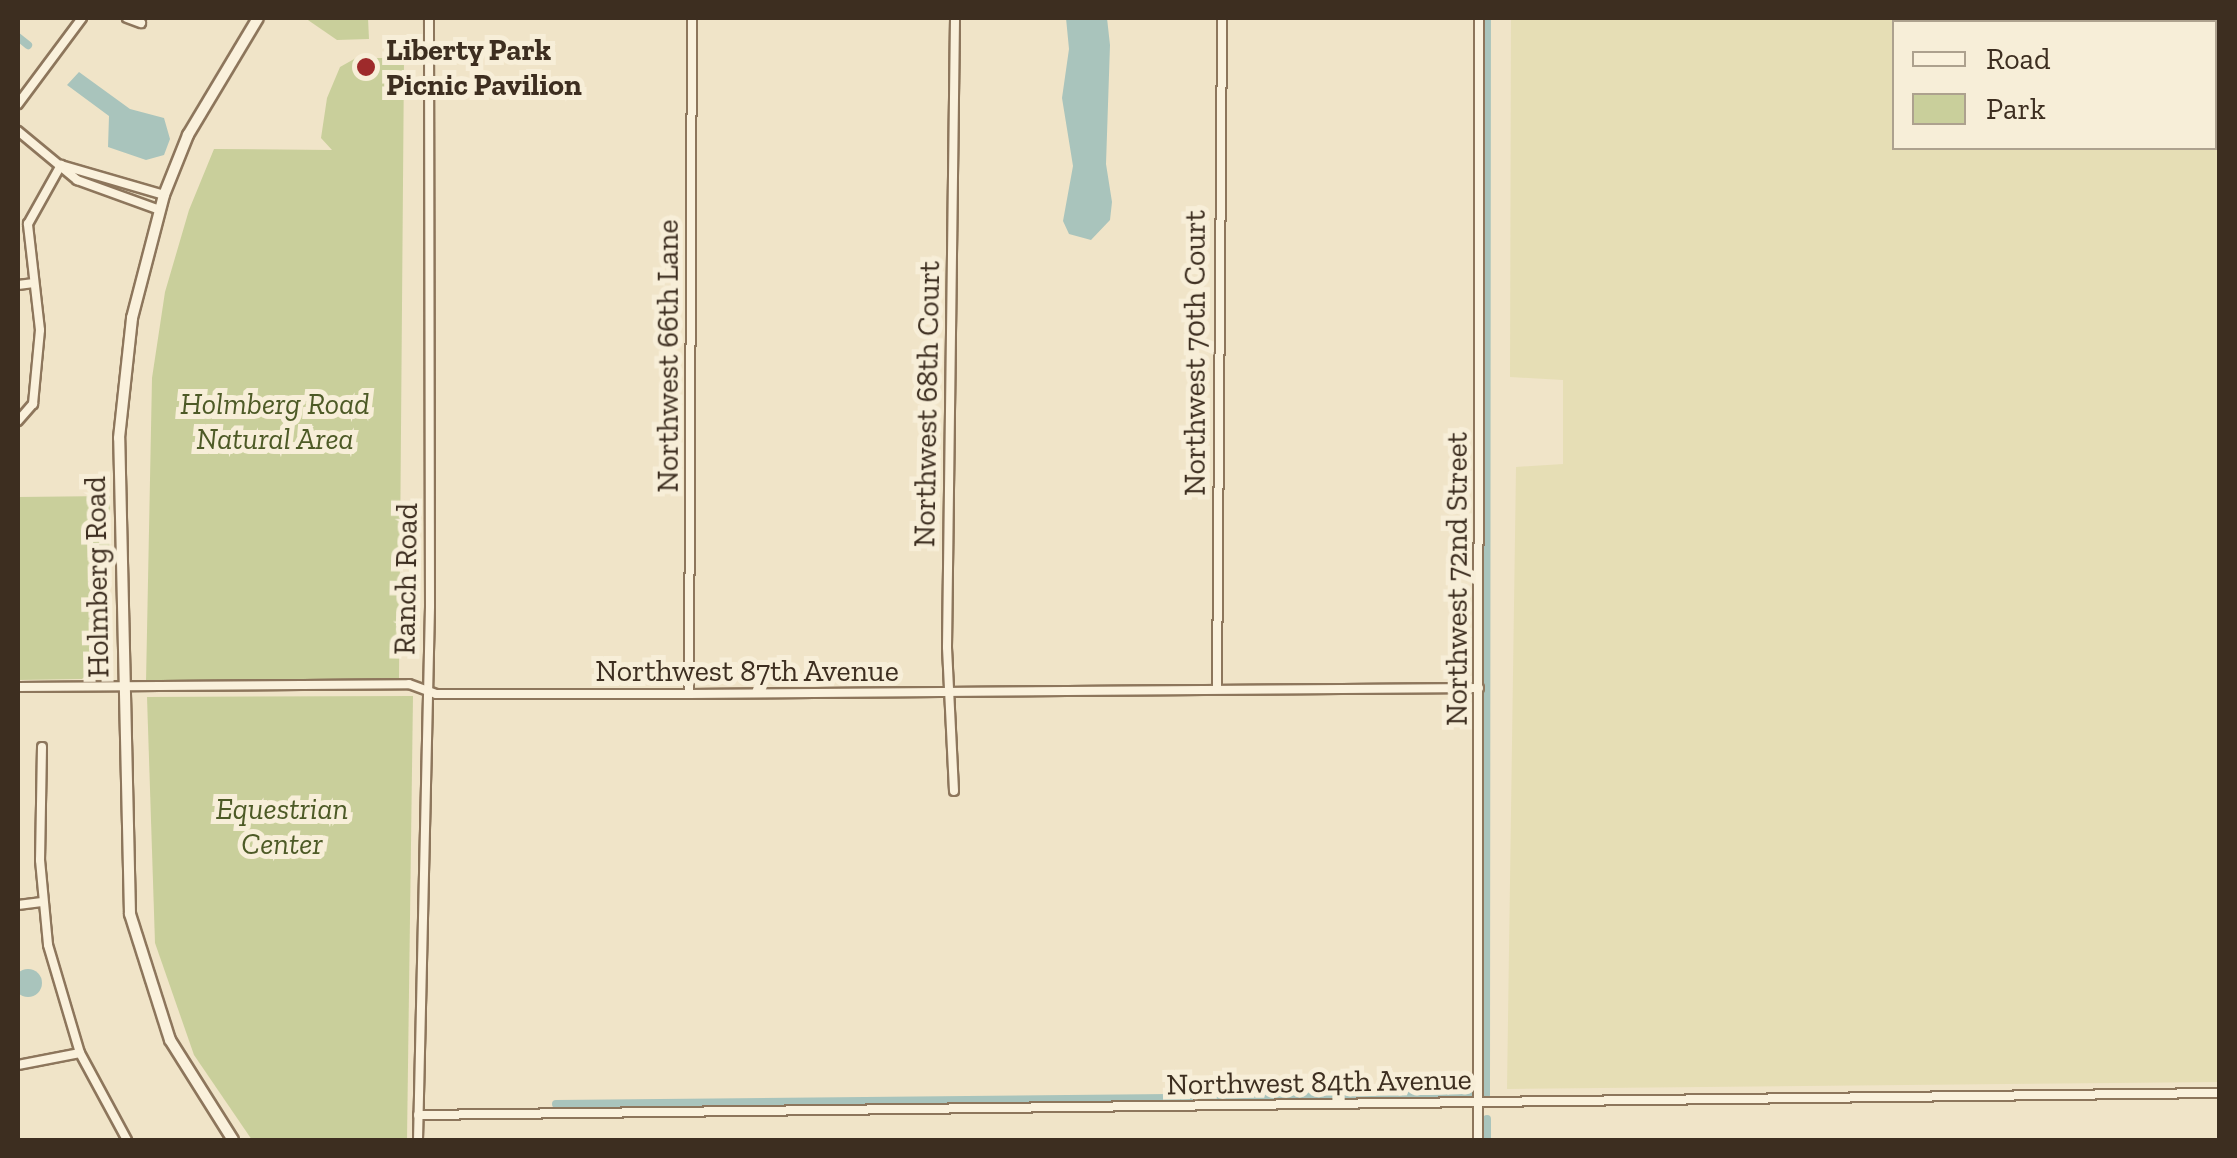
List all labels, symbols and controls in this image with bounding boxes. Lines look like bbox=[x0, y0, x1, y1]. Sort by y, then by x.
legend bbox=[1892, 20, 2217, 150]
place label: Liberty Park Picnic Pavilion bbox=[386, 32, 582, 102]
text: Road bbox=[1986, 41, 2051, 77]
marker: Liberty Park Picnic Pavilion bbox=[355, 56, 377, 78]
text: Park bbox=[1986, 91, 2046, 127]
street label: Northwest 70th Court bbox=[1177, 210, 1213, 496]
street label: Northwest 66th Lane bbox=[650, 219, 686, 493]
street label: Northwest 68th Court bbox=[907, 260, 947, 548]
park label: Holmberg Road Natural Area bbox=[180, 386, 370, 456]
street label: Northwest 72nd Street bbox=[1439, 432, 1475, 726]
street label: Holmberg Road bbox=[77, 476, 117, 678]
street label: Ranch Road bbox=[387, 503, 425, 655]
street label: Northwest 87th Avenue bbox=[595, 653, 899, 689]
park label: Equestrian Center bbox=[216, 791, 348, 862]
street label: Northwest 84th Avenue bbox=[1165, 1061, 1473, 1103]

